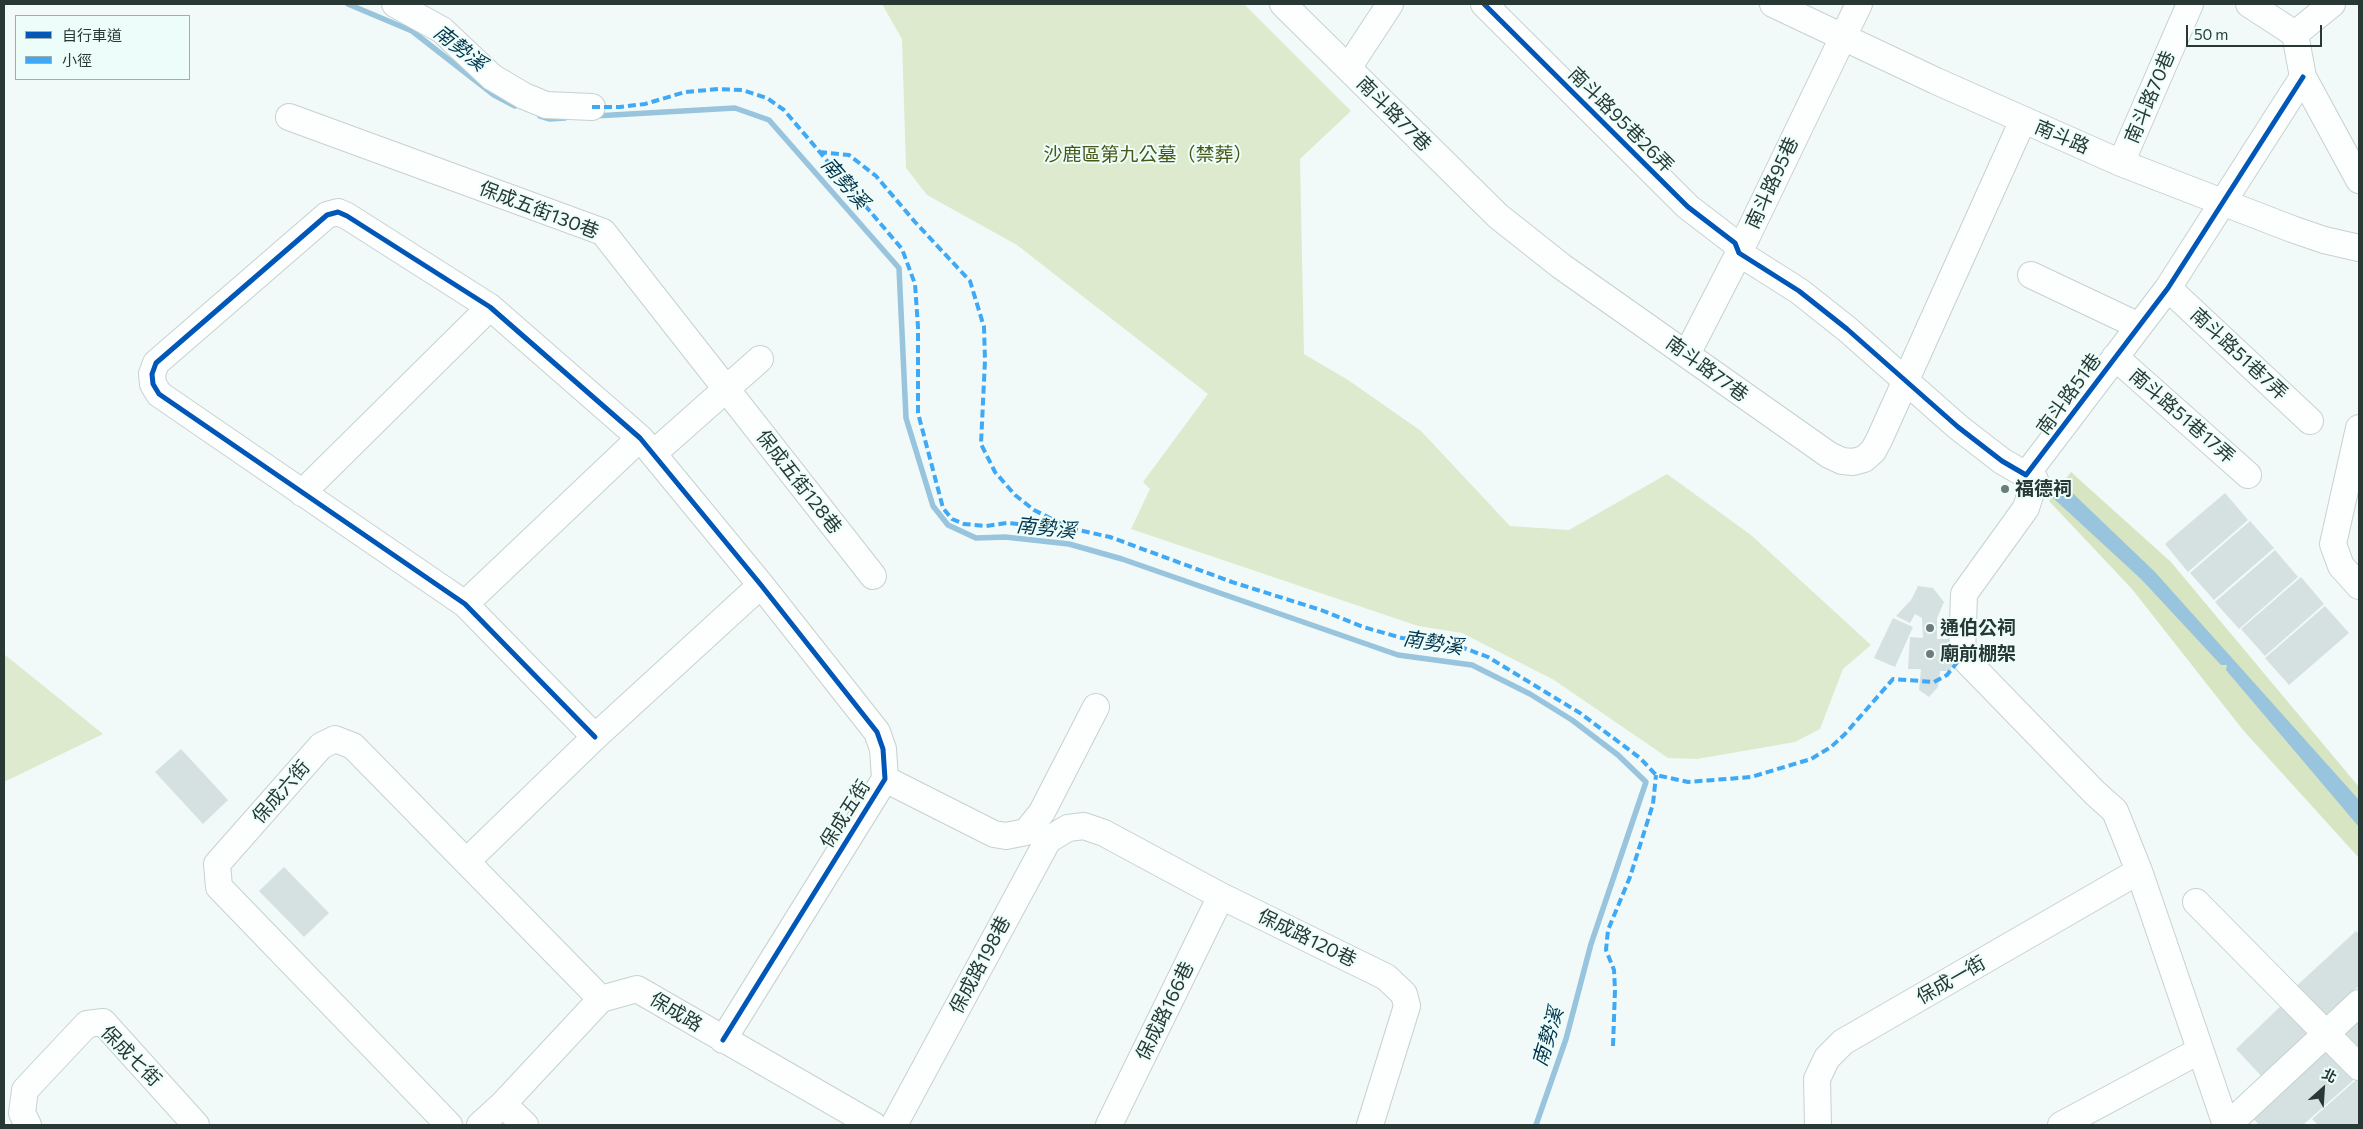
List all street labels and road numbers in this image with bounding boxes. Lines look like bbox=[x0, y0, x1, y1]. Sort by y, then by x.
street label: 南斗路70巷 bbox=[2120, 47, 2180, 147]
street label: 南斗路95巷26弄 bbox=[1564, 63, 1678, 177]
street label: 南斗路77巷 bbox=[1352, 72, 1436, 156]
street label: 南斗路 bbox=[2031, 115, 2093, 159]
street label: 南斗路95巷 bbox=[1741, 134, 1803, 232]
street label: 保成五街130巷 bbox=[476, 177, 602, 243]
street label: 南斗路51巷7弄 bbox=[2186, 303, 2292, 405]
street label: 南斗路77巷 bbox=[1661, 332, 1753, 406]
street label: 南斗路51巷 bbox=[2032, 349, 2106, 439]
street label: 南斗路51巷17弄 bbox=[2125, 364, 2239, 468]
street label: 保成五街128巷 bbox=[751, 426, 847, 538]
street label: 保成六街 bbox=[247, 756, 315, 828]
street label: 保成五街 bbox=[815, 776, 875, 852]
street label: 保成路120巷 bbox=[1254, 904, 1360, 972]
street label: 保成路198巷 bbox=[945, 912, 1015, 1018]
street label: 保成一街 bbox=[1912, 951, 1990, 1009]
street label: 保成路166巷 bbox=[1131, 958, 1199, 1064]
street label: 保成路 bbox=[646, 988, 706, 1036]
street label: 保成七街 bbox=[96, 1021, 166, 1091]

